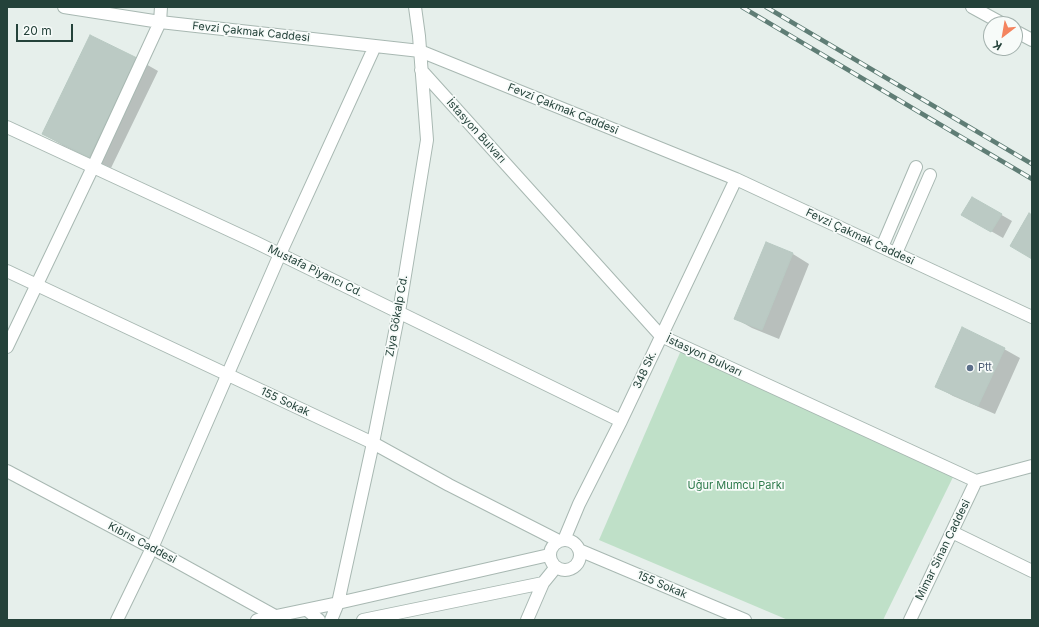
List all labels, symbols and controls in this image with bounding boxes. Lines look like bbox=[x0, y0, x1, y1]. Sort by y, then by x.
scale bar bbox=[18, 16, 75, 42]
north arrow bbox=[983, 16, 1023, 56]
street label: Fevzi Çakmak Caddesi bbox=[192, 19, 310, 45]
text: 20 m bbox=[23, 23, 52, 38]
text: K bbox=[990, 37, 1004, 53]
street label: Fevzi Çakmak Caddesi bbox=[506, 81, 620, 137]
street label: İstasyon Bulvarı bbox=[444, 96, 508, 166]
street label: Fevzi Çakmak Caddesi bbox=[804, 206, 916, 268]
street label: Mustafa Piyancı Cd. bbox=[265, 242, 365, 300]
street label: Ziya Gökalp Cd. bbox=[383, 274, 411, 358]
street label: İstasyon Bulvarı bbox=[664, 333, 744, 379]
street label: 348 Sk. bbox=[631, 349, 659, 391]
place label: Ptt bbox=[978, 361, 992, 375]
marker: Ptt bbox=[965, 363, 975, 373]
street label: 155 Sokak bbox=[258, 385, 312, 419]
park label: Uğur Mumcu Parkı bbox=[688, 479, 784, 493]
street label: Mimar Sinan Caddesi bbox=[913, 498, 973, 602]
street label: Kıbrıs Caddesi bbox=[106, 519, 178, 567]
street label: 155 Sokak bbox=[635, 569, 689, 601]

